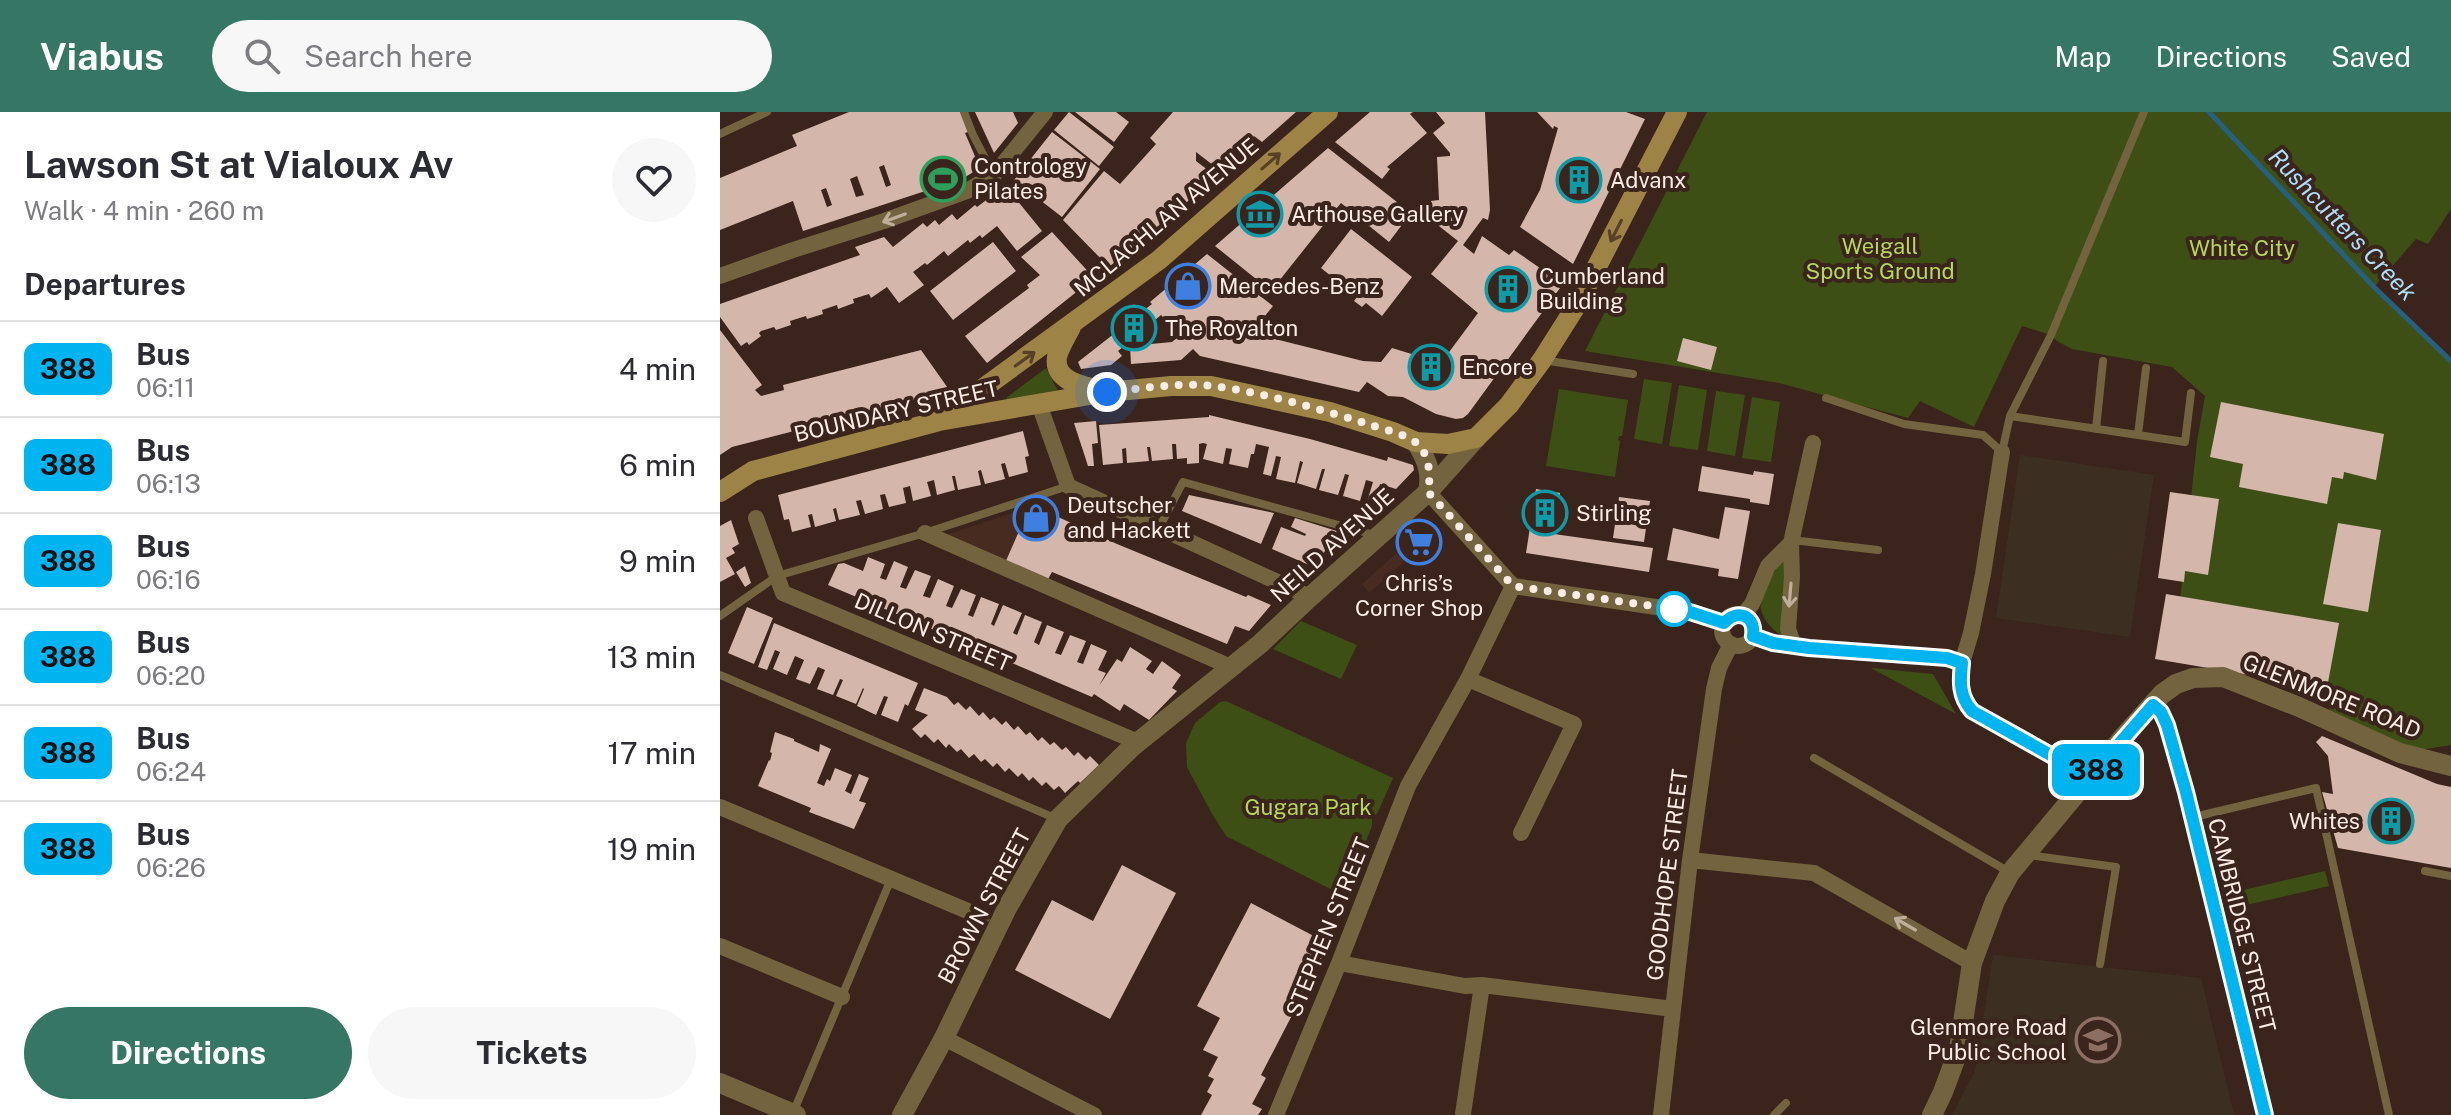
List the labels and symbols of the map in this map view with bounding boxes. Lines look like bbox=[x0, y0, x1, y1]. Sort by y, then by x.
street label: MCLACHLAN AVENUE bbox=[1069, 132, 1263, 302]
water label: Rushcutters Creek bbox=[2263, 142, 2423, 306]
place label: Contrology Pilates bbox=[974, 153, 1087, 204]
one-way arrow bbox=[1261, 153, 1281, 171]
sports icon: Contrology Pilates bbox=[919, 155, 967, 203]
building icon: Advanx bbox=[1555, 156, 1603, 204]
place label: Advanx bbox=[1610, 167, 1686, 193]
museum icon: Arthouse Gallery bbox=[1236, 190, 1284, 238]
place label: Arthouse Gallery bbox=[1291, 201, 1464, 227]
one-way arrow bbox=[882, 211, 907, 226]
one-way arrow bbox=[1607, 219, 1623, 242]
park label: Weigall Sports Ground bbox=[1805, 233, 1955, 284]
park label: White City bbox=[2189, 235, 2295, 261]
shop icon: Mercedes-Benz bbox=[1164, 262, 1212, 310]
place label: Cumberland Building bbox=[1539, 263, 1665, 314]
building icon: Cumberland Building bbox=[1484, 265, 1532, 313]
place label: Mercedes-Benz bbox=[1219, 273, 1380, 299]
building icon: The Royalton bbox=[1110, 304, 1158, 352]
place label: The Royalton bbox=[1165, 315, 1298, 341]
building icon: Encore bbox=[1407, 343, 1455, 391]
one-way arrow bbox=[1014, 351, 1035, 368]
place label: Encore bbox=[1462, 354, 1533, 380]
your location bbox=[1087, 372, 1127, 412]
street label: BOUNDARY STREET bbox=[791, 375, 1001, 447]
street label: NEILD AVENUE bbox=[1265, 483, 1399, 607]
building icon: Stirling bbox=[1521, 489, 1569, 537]
place label: Deutscher and Hackett bbox=[1067, 492, 1191, 543]
shop icon: Deutscher and Hackett bbox=[1012, 494, 1060, 542]
place label: Stirling bbox=[1576, 500, 1652, 526]
supermarket icon: Chris’s Corner Shop bbox=[1395, 518, 1443, 566]
place label: Chris’s Corner Shop bbox=[1355, 570, 1483, 621]
one-way arrow bbox=[1783, 581, 1798, 608]
street label: DILLON STREET bbox=[851, 587, 1015, 677]
unlabelled marker bbox=[1657, 592, 1691, 626]
street label: GLENMORE ROAD bbox=[2239, 648, 2425, 744]
line badge: 388 bbox=[2050, 744, 2142, 796]
street label: GOODHOPE STREET bbox=[1641, 768, 1693, 982]
park label: Gugara Park bbox=[1244, 794, 1372, 820]
building icon: Whites bbox=[2367, 797, 2415, 845]
place label: Whites bbox=[2289, 808, 2360, 834]
street label: CAMBRIDGE STREET bbox=[2203, 815, 2281, 1035]
street label: BROWN STREET bbox=[932, 824, 1036, 988]
street label: STEPHEN STREET bbox=[1280, 834, 1376, 1020]
one-way arrow bbox=[1893, 916, 1917, 931]
place label: Glenmore Road Public School bbox=[1910, 1014, 2067, 1065]
school or university icon: Glenmore Road Public School bbox=[2074, 1016, 2122, 1064]

